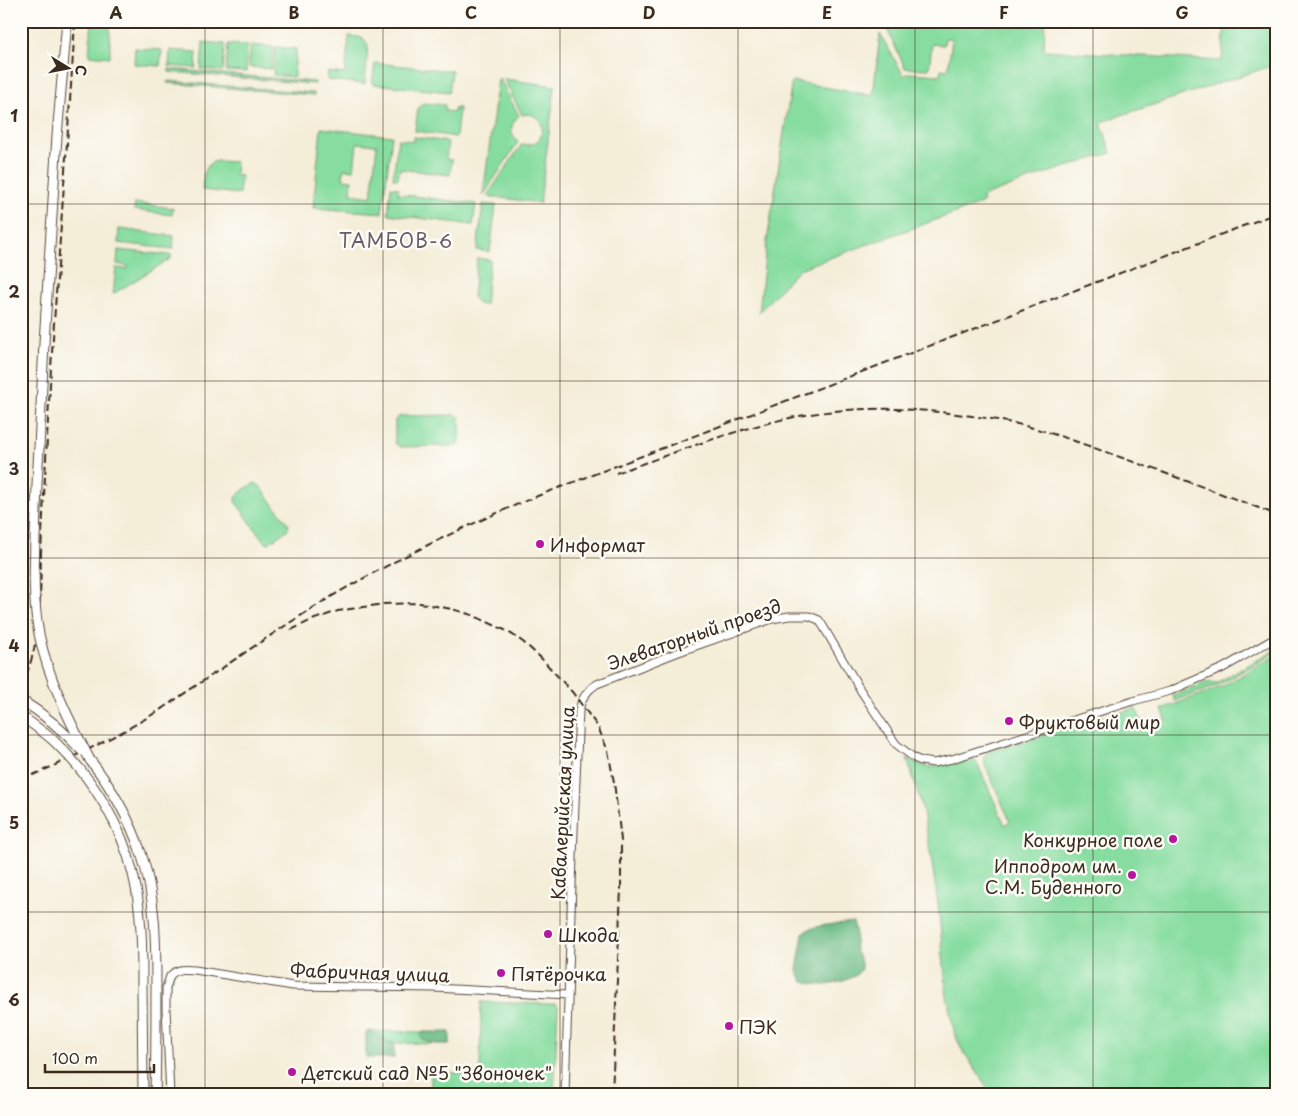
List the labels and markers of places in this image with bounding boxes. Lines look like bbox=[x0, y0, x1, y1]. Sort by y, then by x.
place label: Информат bbox=[550, 531, 646, 558]
marker: Информат bbox=[534, 538, 546, 550]
place label: Фруктовый мир bbox=[1019, 708, 1160, 735]
marker: Фруктовый мир bbox=[1003, 715, 1015, 727]
place label: Конкурное поле bbox=[1023, 826, 1163, 853]
marker: Конкурное поле bbox=[1167, 833, 1179, 845]
place label: Ипподром им. С.М. Буденного bbox=[985, 852, 1122, 900]
marker: Ипподром им. С.М. Буденного bbox=[1126, 869, 1138, 881]
place label: Шкода bbox=[558, 921, 620, 948]
marker: Шкода bbox=[542, 928, 554, 940]
place label: Пятёрочка bbox=[511, 960, 607, 987]
marker: Пятёрочка bbox=[495, 967, 507, 979]
place label: ПЭК bbox=[739, 1013, 777, 1040]
marker: ПЭК bbox=[723, 1020, 735, 1032]
place label: Детский сад №5 "Звоночек" bbox=[301, 1059, 552, 1086]
marker: Детский сад №5 "Звоночек" bbox=[286, 1066, 298, 1078]

